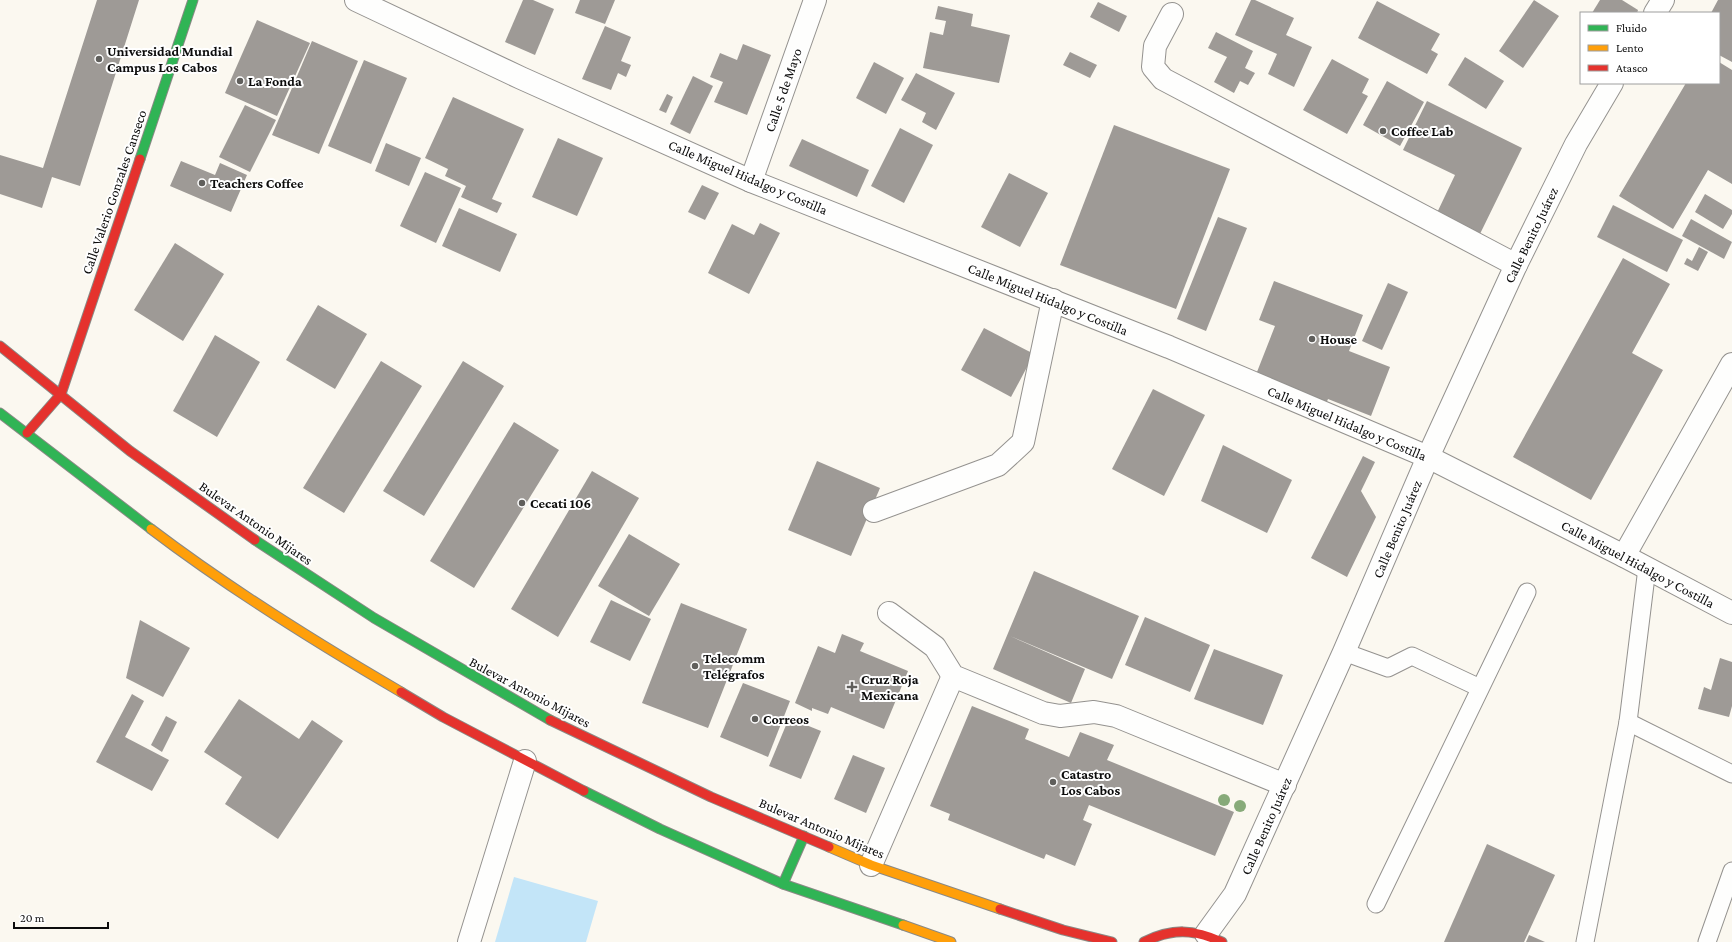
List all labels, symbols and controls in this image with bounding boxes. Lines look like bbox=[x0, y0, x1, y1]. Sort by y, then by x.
legend bbox=[1580, 12, 1720, 84]
text: Fluido bbox=[1616, 21, 1647, 35]
text: Lento bbox=[1616, 41, 1644, 55]
place label: Universidad Mundial Campus Los Cabos bbox=[107, 43, 233, 75]
street label: Calle 5 de Mayo bbox=[761, 46, 805, 134]
marker: Universidad Mundial Campus Los Cabos bbox=[94, 54, 104, 64]
text: Atasco bbox=[1616, 61, 1648, 75]
place label: La Fonda bbox=[248, 73, 302, 89]
marker: La Fonda bbox=[235, 76, 245, 86]
street label: Calle Valerio Gonzales Canseco bbox=[78, 108, 150, 276]
place label: Coffee Lab bbox=[1391, 123, 1454, 139]
marker: Coffee Lab bbox=[1378, 126, 1388, 136]
street label: Calle Miguel Hidalgo y Costilla bbox=[666, 136, 830, 218]
place label: Teachers Coffee bbox=[210, 175, 304, 191]
marker: Teachers Coffee bbox=[197, 178, 207, 188]
street label: Calle Benito Juárez bbox=[1501, 184, 1561, 286]
street label: Calle Miguel Hidalgo y Costilla bbox=[966, 260, 1131, 339]
place label: House bbox=[1320, 331, 1358, 347]
marker: House bbox=[1307, 334, 1317, 344]
street label: Calle Miguel Hidalgo y Costilla bbox=[1265, 382, 1429, 464]
street label: Bulevar Antonio Mijares bbox=[196, 478, 316, 569]
street label: Calle Benito Juárez bbox=[1369, 478, 1425, 580]
place label: Cecati 106 bbox=[530, 495, 591, 511]
marker: Cecati 106 bbox=[517, 498, 527, 508]
street label: Calle Miguel Hidalgo y Costilla bbox=[1559, 517, 1718, 611]
place label: Telecomm Telégrafos bbox=[703, 650, 765, 682]
street label: Bulevar Antonio Mijares bbox=[466, 653, 593, 732]
marker: Telecomm Telégrafos bbox=[690, 661, 700, 671]
place label: Cruz Roja Mexicana bbox=[861, 671, 919, 703]
marker: Cruz Roja Mexicana bbox=[846, 681, 858, 693]
place label: Correos bbox=[763, 711, 809, 727]
marker: Correos bbox=[750, 714, 760, 724]
place label: Catastro Los Cabos bbox=[1061, 766, 1120, 798]
street label: Calle Benito Juárez bbox=[1237, 775, 1295, 877]
marker: Catastro Los Cabos bbox=[1048, 777, 1058, 787]
street label: Bulevar Antonio Mijares bbox=[757, 794, 887, 863]
scale bar bbox=[14, 904, 108, 930]
text: 20 m bbox=[20, 911, 45, 925]

